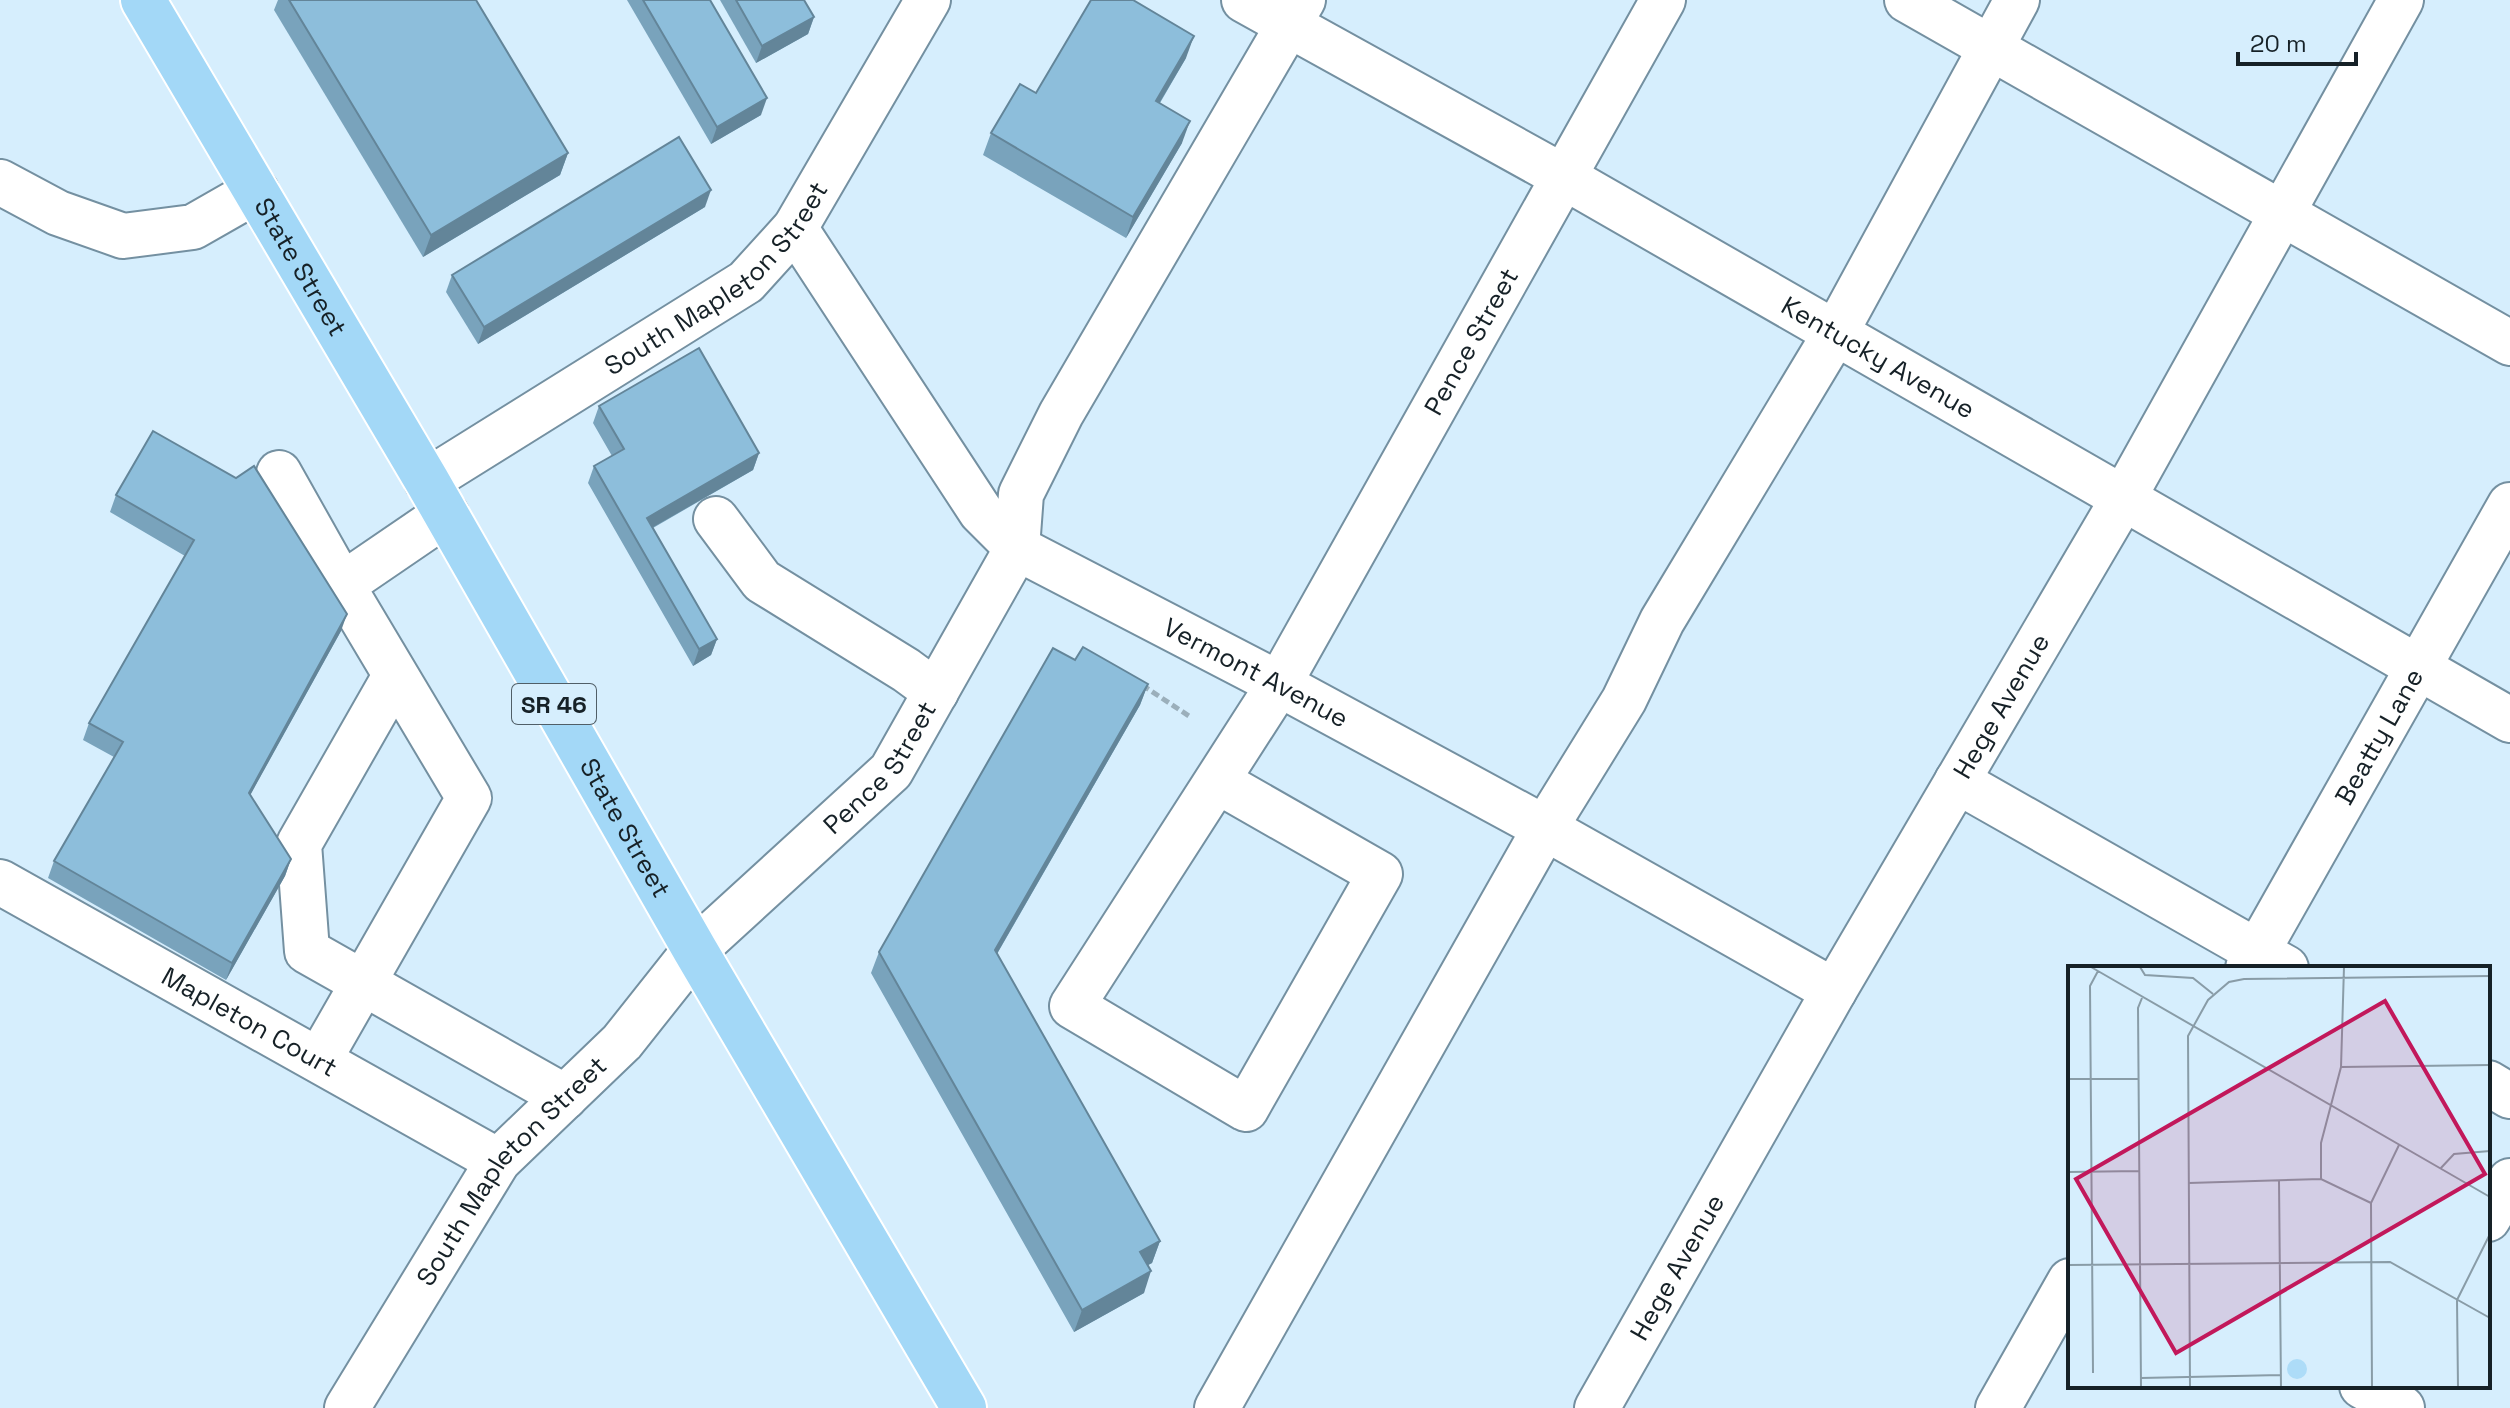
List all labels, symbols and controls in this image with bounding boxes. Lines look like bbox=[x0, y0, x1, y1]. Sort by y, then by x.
scale bar bbox=[2238, 16, 2356, 66]
text: 20 m bbox=[2250, 28, 2307, 59]
street label: South Mapleton Street bbox=[598, 175, 835, 383]
street label: State Street bbox=[247, 192, 355, 342]
street label: Pence Street bbox=[1416, 262, 1526, 421]
street label: Kentucky Avenue bbox=[1775, 288, 1981, 426]
street label: Vermont Avenue bbox=[1158, 610, 1355, 735]
street label: Hege Avenue bbox=[1945, 627, 2057, 785]
street label: Beatty Lane bbox=[2327, 662, 2431, 811]
road number: SR 46 bbox=[512, 684, 596, 724]
street label: Pence Street bbox=[816, 695, 944, 842]
street label: State Street bbox=[572, 752, 678, 904]
street label: Mapleton Court bbox=[156, 959, 343, 1085]
inset map bbox=[2068, 966, 2490, 1388]
street label: South Mapleton Street bbox=[409, 1049, 614, 1292]
street label: Hege Avenue bbox=[1622, 1188, 1732, 1346]

